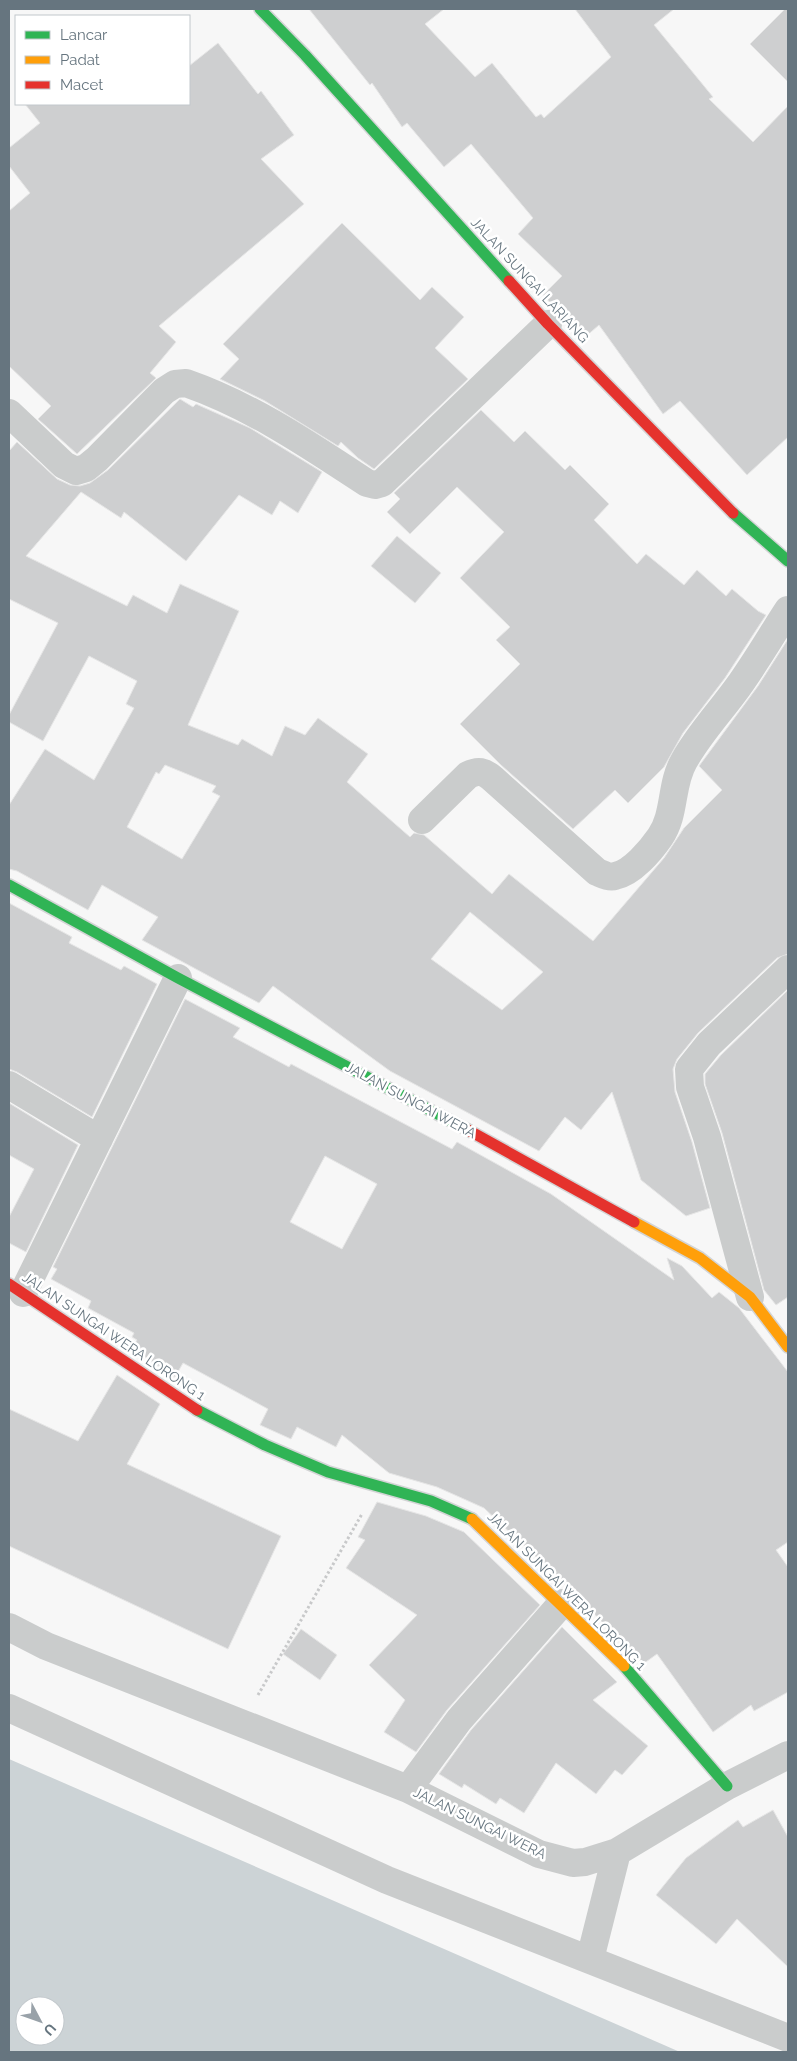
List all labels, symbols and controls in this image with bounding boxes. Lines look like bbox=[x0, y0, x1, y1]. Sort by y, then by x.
legend bbox=[15, 15, 190, 105]
text: Lancar bbox=[60, 26, 108, 44]
text: Padat bbox=[60, 51, 100, 69]
text: Macet bbox=[60, 76, 103, 94]
street label: JALAN SUNGAI LARIANG bbox=[468, 214, 592, 346]
street label: JALAN SUNGAI WERA bbox=[343, 1059, 480, 1141]
street label: JALAN SUNGAI WERA LORONG 1 bbox=[20, 1269, 208, 1403]
street label: JALAN SUNGAI WERA LORONG 1 bbox=[485, 1509, 649, 1673]
street label: JALAN SUNGAI WERA bbox=[411, 1784, 549, 1862]
north arrow bbox=[15, 1996, 65, 2046]
text: U bbox=[40, 2020, 59, 2039]

